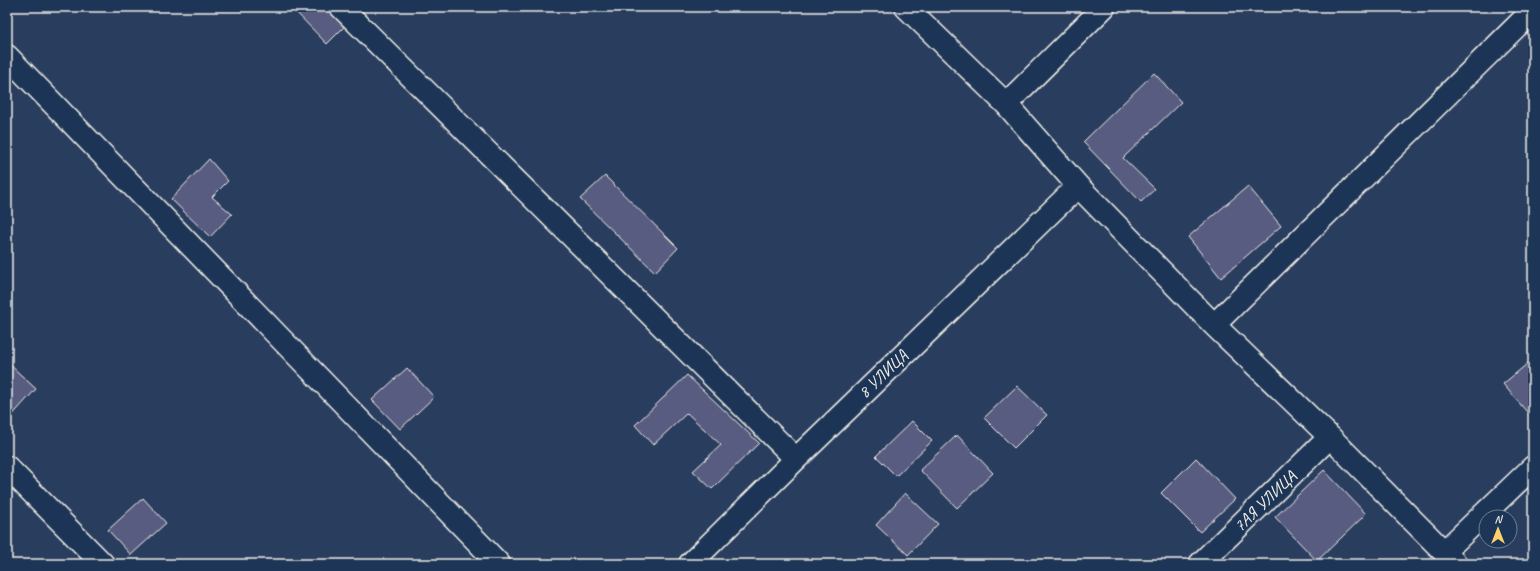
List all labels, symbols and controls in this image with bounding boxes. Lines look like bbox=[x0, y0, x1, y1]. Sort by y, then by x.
street label: 8 УЛИЦА bbox=[854, 345, 913, 403]
street label: 7АЯ УЛИЦА bbox=[1229, 466, 1301, 536]
north arrow bbox=[1478, 509, 1518, 549]
text: N bbox=[1495, 512, 1504, 526]

